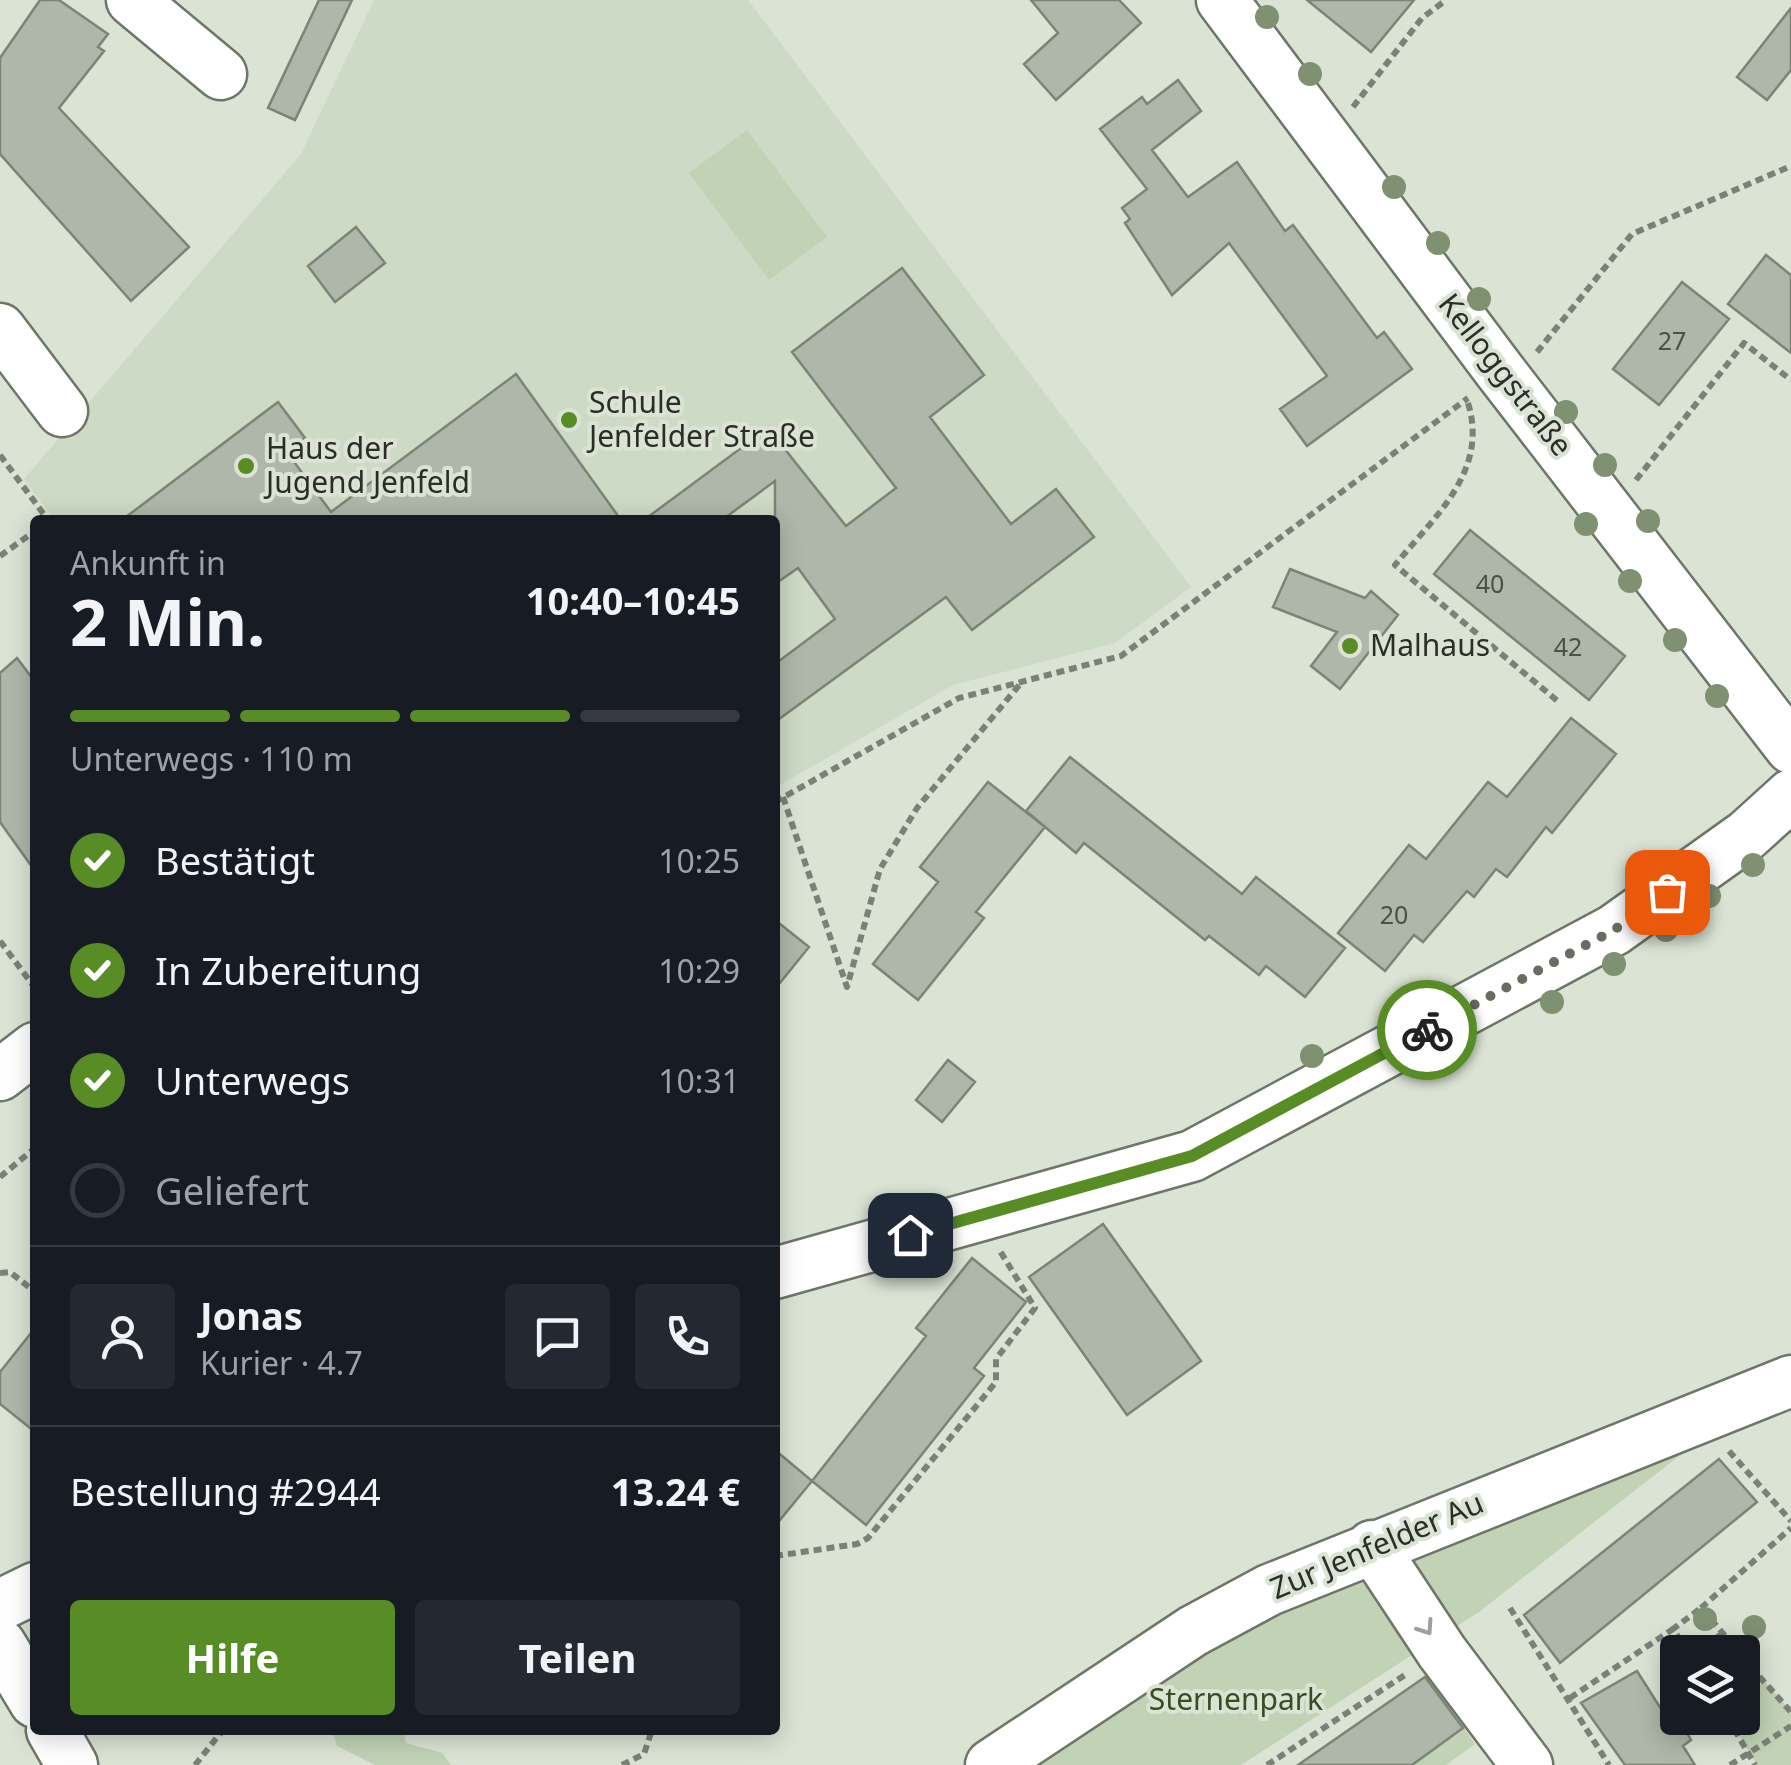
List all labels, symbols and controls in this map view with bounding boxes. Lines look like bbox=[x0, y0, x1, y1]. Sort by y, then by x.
street label: Kelloggstraße bbox=[1430, 284, 1583, 464]
house number: 27 bbox=[1658, 323, 1686, 357]
place label: Schule Jenfelder Straße bbox=[586, 381, 815, 456]
marker: Schule Jenfelder Straße bbox=[558, 409, 580, 431]
place label: Haus der Jugend Jenfeld bbox=[263, 427, 470, 502]
marker: Haus der Jugend Jenfeld bbox=[235, 455, 257, 477]
text: Ankunft in bbox=[70, 541, 226, 584]
house number: 40 bbox=[1476, 566, 1504, 600]
text: 10:40–10:45 bbox=[526, 574, 740, 626]
text: 2 Min. bbox=[70, 577, 265, 665]
place label: Malhaus bbox=[1370, 624, 1490, 665]
house number: 42 bbox=[1554, 629, 1582, 663]
marker: Malhaus bbox=[1339, 635, 1361, 657]
text: Unterwegs · 110 m bbox=[70, 737, 353, 780]
icon: check bbox=[70, 833, 125, 888]
text: Bestätigt bbox=[155, 834, 315, 886]
text: 10:25 bbox=[658, 839, 740, 882]
pin bbox=[1625, 850, 1710, 935]
icon: bag bbox=[1640, 865, 1695, 920]
house number: 20 bbox=[1380, 897, 1408, 931]
icon: check bbox=[70, 943, 125, 998]
text: In Zubereitung bbox=[155, 944, 422, 996]
text: 10:29 bbox=[658, 949, 740, 992]
courier bbox=[1377, 980, 1477, 1080]
icon: bike bbox=[1400, 1003, 1455, 1058]
icon: check bbox=[70, 1053, 125, 1108]
text: Unterwegs bbox=[155, 1054, 350, 1106]
text: 10:31 bbox=[658, 1059, 740, 1102]
text: Geliefert bbox=[155, 1164, 309, 1216]
pin bbox=[868, 1193, 953, 1278]
icon: home bbox=[883, 1208, 938, 1263]
button: person bbox=[70, 1284, 175, 1389]
button: chat bbox=[505, 1284, 610, 1389]
button: phone bbox=[635, 1284, 740, 1389]
text: Jonas bbox=[200, 1289, 303, 1341]
text: Kurier · 4.7 bbox=[200, 1341, 363, 1384]
text: Bestellung #2944 bbox=[70, 1465, 381, 1517]
text: 13.24 € bbox=[611, 1465, 740, 1517]
street label: Zur Jenfelder Au bbox=[1264, 1481, 1489, 1608]
button: Hilfe bbox=[70, 1600, 395, 1715]
button: Teilen bbox=[415, 1600, 740, 1715]
one-way arrow bbox=[1414, 1616, 1432, 1635]
map controls bbox=[1660, 1635, 1760, 1735]
button: layers bbox=[1660, 1635, 1760, 1735]
park label: Sternenpark bbox=[1149, 1678, 1323, 1719]

